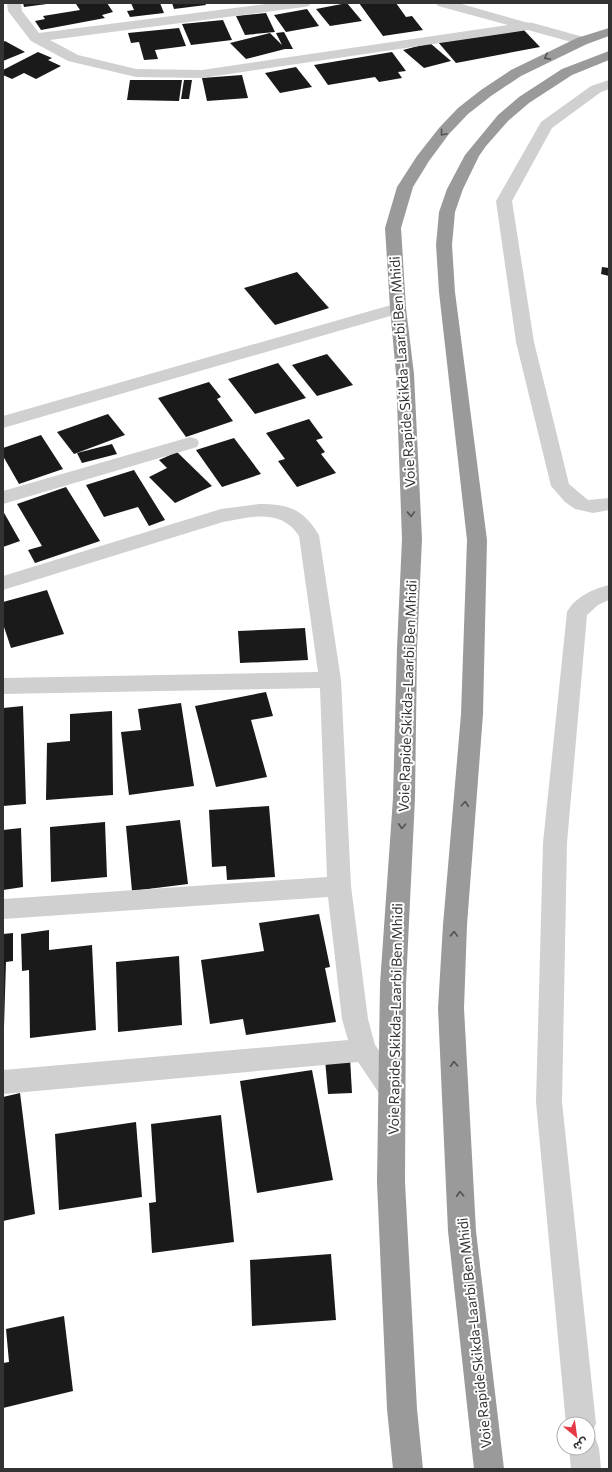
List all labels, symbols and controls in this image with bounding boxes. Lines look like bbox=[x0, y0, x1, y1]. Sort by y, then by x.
one-way arrow bbox=[544, 52, 551, 60]
one-way arrow bbox=[440, 128, 447, 135]
street label: Voie Rapide Skikda-Laarbi Ben Mhidi bbox=[385, 256, 419, 488]
one-way arrow bbox=[407, 511, 416, 517]
street label: Voie Rapide Skikda-Laarbi Ben Mhidi bbox=[394, 580, 420, 812]
one-way arrow bbox=[460, 801, 469, 807]
one-way arrow bbox=[398, 823, 406, 829]
street label: Voie Rapide Skikda-Laarbi Ben Mhidi bbox=[384, 903, 406, 1135]
one-way arrow bbox=[450, 931, 459, 937]
one-way arrow bbox=[449, 1061, 458, 1067]
one-way arrow bbox=[456, 1191, 465, 1197]
street label: Voie Rapide Skikda-Laarbi Ben Mhidi bbox=[453, 1217, 495, 1449]
north arrow bbox=[556, 1416, 596, 1456]
text: ش bbox=[571, 1435, 591, 1455]

